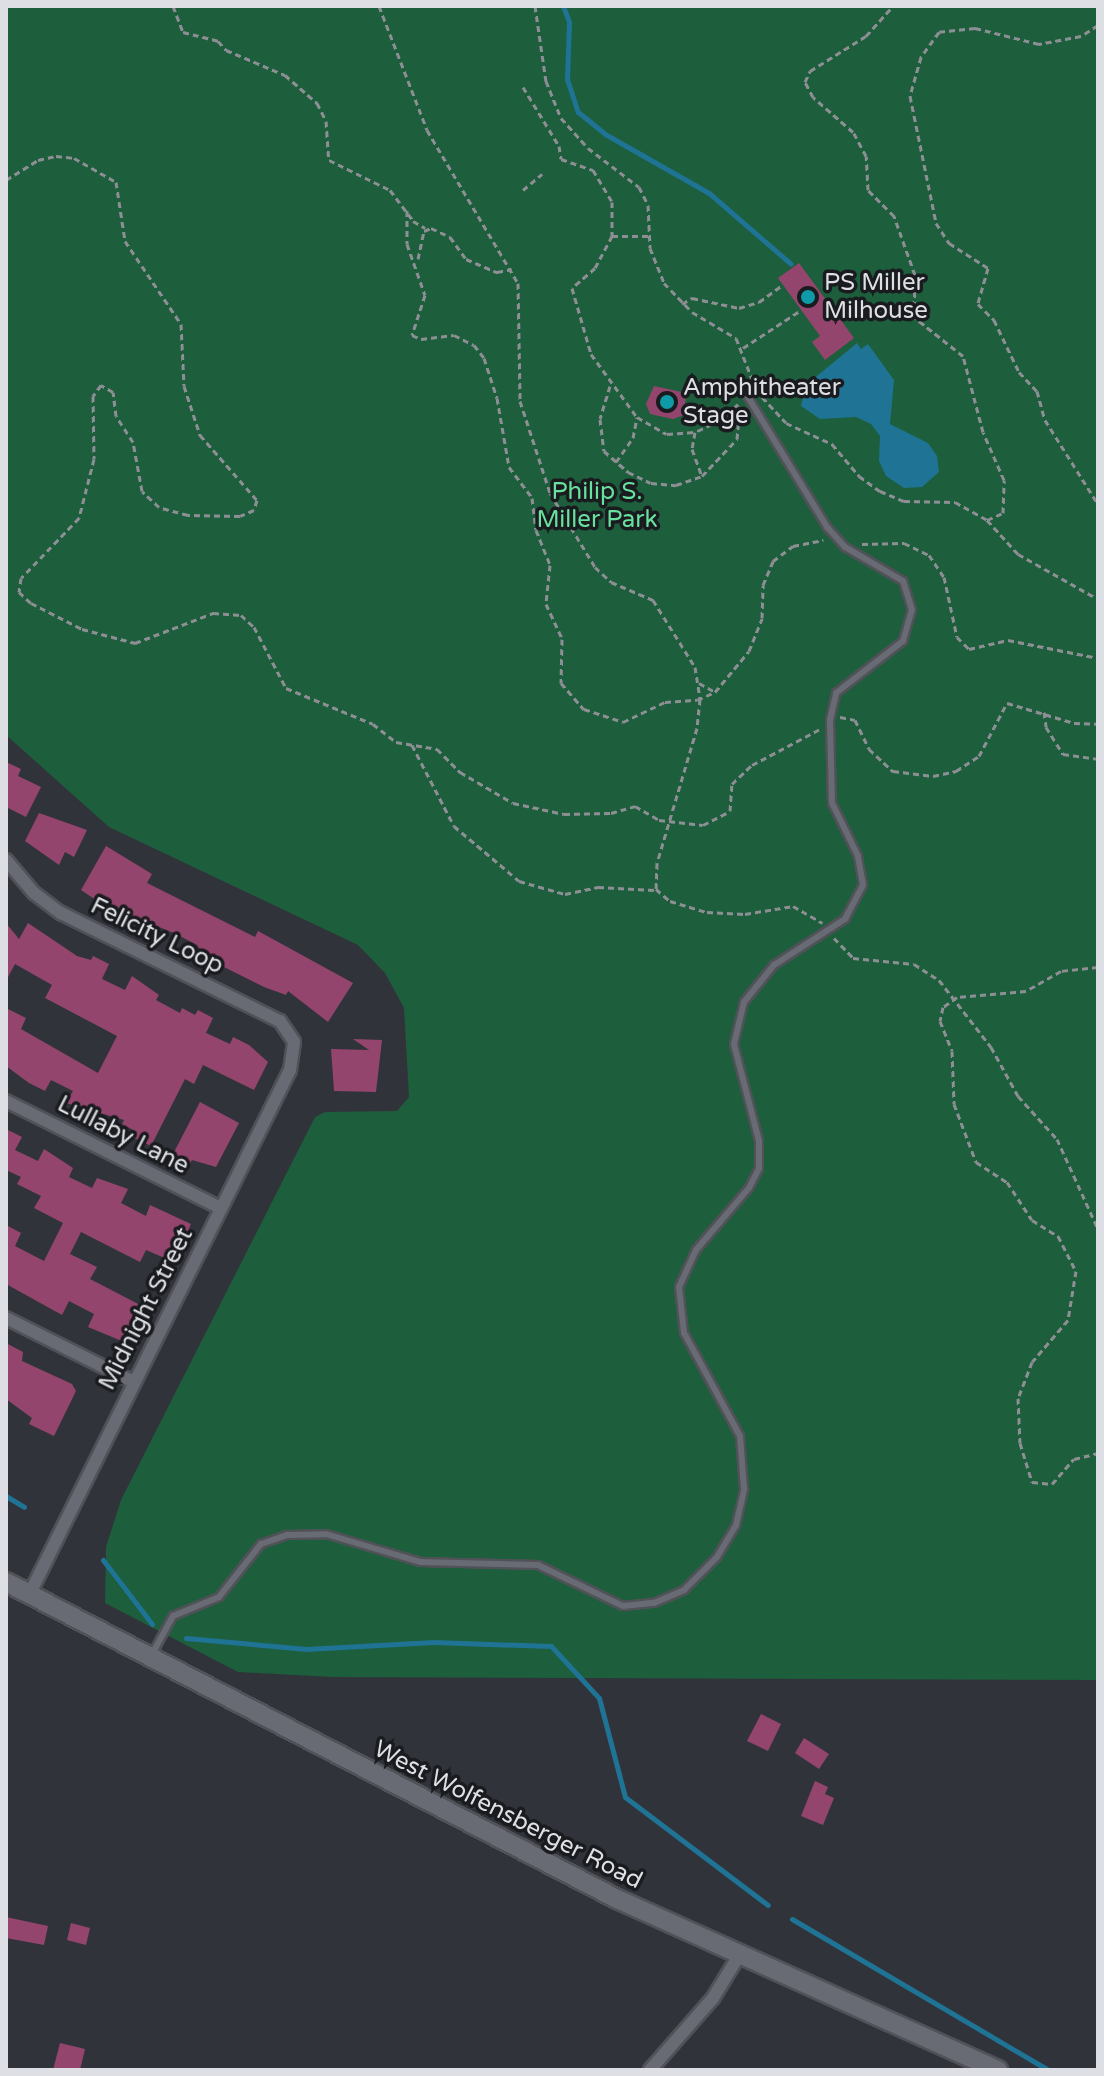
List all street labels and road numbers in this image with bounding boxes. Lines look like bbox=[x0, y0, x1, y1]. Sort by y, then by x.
street label: Felicity Loop bbox=[86, 891, 228, 981]
street label: Lullaby Lane bbox=[53, 1090, 193, 1180]
street label: Midnight Street bbox=[93, 1223, 199, 1395]
street label: West Wolfensberger Road bbox=[369, 1735, 647, 1895]

